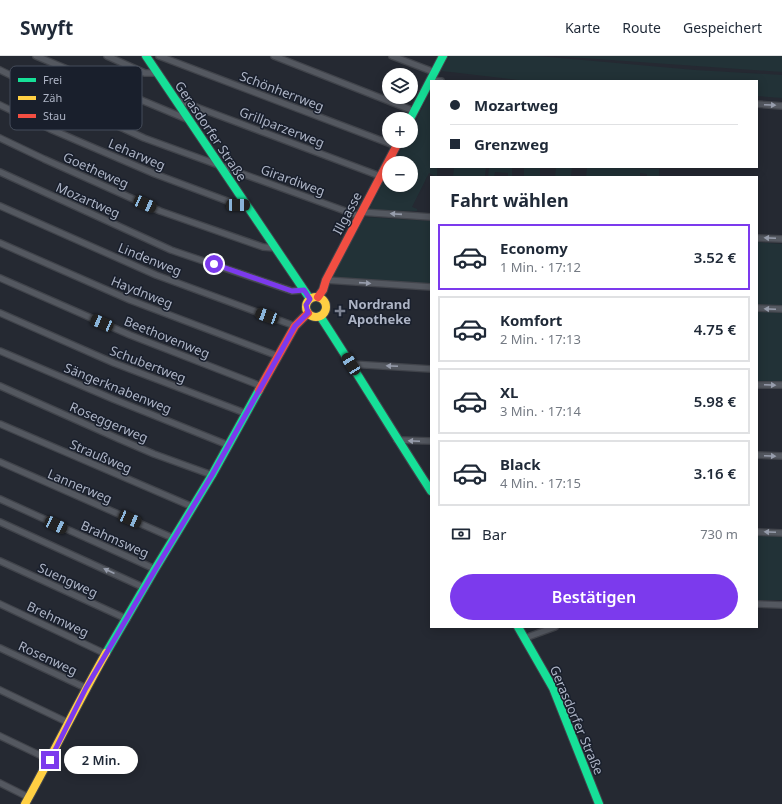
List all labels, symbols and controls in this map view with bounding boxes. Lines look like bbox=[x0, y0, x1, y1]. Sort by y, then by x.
text: Swyft bbox=[20, 15, 73, 41]
text: Karte bbox=[565, 18, 600, 37]
text: Route bbox=[622, 18, 661, 37]
text: Gespeichert bbox=[683, 18, 762, 37]
legend bbox=[10, 66, 142, 130]
street label: Schönherrweg bbox=[237, 67, 327, 115]
map controls bbox=[382, 68, 418, 192]
button: layers bbox=[382, 68, 418, 104]
text: Frei bbox=[43, 72, 62, 87]
street label: Gerasdorfer Straße bbox=[171, 77, 251, 185]
text: Zäh bbox=[43, 90, 62, 105]
text: Mozartweg bbox=[474, 95, 558, 115]
street label: Grillparzerweg bbox=[237, 102, 327, 152]
one-way arrow bbox=[763, 102, 776, 108]
text: Stau bbox=[43, 108, 66, 123]
button: + bbox=[382, 112, 418, 148]
street label: Leharweg bbox=[106, 134, 168, 174]
text: Grenzweg bbox=[474, 134, 549, 154]
street label: Goetheweg bbox=[60, 148, 132, 192]
button: − bbox=[382, 156, 418, 192]
street label: Girardiweg bbox=[258, 160, 328, 200]
street label: Mozartweg bbox=[53, 178, 123, 222]
street label: Illgasse bbox=[328, 188, 366, 238]
text: Fahrt wählen bbox=[450, 188, 569, 212]
car bbox=[132, 194, 158, 214]
car bbox=[226, 199, 250, 211]
one-way arrow bbox=[390, 211, 402, 218]
one-way arrow bbox=[763, 235, 776, 242]
street label: Lindenweg bbox=[116, 238, 184, 280]
text: Economy bbox=[500, 238, 568, 258]
icon: car bbox=[452, 239, 488, 275]
text: 3.52 € bbox=[694, 247, 736, 267]
route start bbox=[205, 255, 223, 273]
text: 1 Min. · 17:12 bbox=[500, 258, 581, 276]
street label: Haydnweg bbox=[108, 271, 176, 313]
one-way arrow bbox=[359, 280, 371, 287]
place label: Nordrand Apotheke bbox=[348, 295, 411, 328]
one-way arrow bbox=[763, 305, 776, 312]
car bbox=[254, 306, 280, 326]
marker: Nordrand Apotheke bbox=[335, 306, 345, 316]
text: Komfort bbox=[500, 310, 562, 330]
icon: car bbox=[452, 311, 488, 347]
street label: Beethovenweg bbox=[121, 312, 213, 362]
car bbox=[89, 313, 115, 333]
text: 4.75 € bbox=[694, 319, 736, 339]
text: 2 Min. · 17:13 bbox=[500, 330, 581, 348]
street label: Schubertweg bbox=[107, 341, 189, 387]
car bbox=[340, 351, 362, 377]
street label: Sängerknabenweg bbox=[62, 358, 174, 418]
one-way arrow bbox=[386, 363, 398, 370]
text: XL bbox=[500, 382, 518, 402]
one-way arrow bbox=[763, 382, 776, 388]
icon: car bbox=[452, 383, 488, 419]
text: 5.98 € bbox=[694, 391, 736, 411]
street label: Roseggerweg bbox=[67, 397, 151, 447]
text: 3 Min. · 17:14 bbox=[500, 402, 581, 420]
street label: Straußweg bbox=[67, 435, 135, 477]
one-way arrow bbox=[408, 437, 420, 444]
one-way arrow bbox=[763, 452, 776, 459]
text: Black bbox=[500, 454, 540, 474]
icon: car bbox=[452, 455, 488, 491]
text: 3.16 € bbox=[694, 463, 736, 483]
street label: Lannerweg bbox=[45, 464, 115, 508]
text: 4 Min. · 17:15 bbox=[500, 474, 581, 492]
car bbox=[117, 509, 143, 529]
car bbox=[43, 514, 69, 536]
street label: Brahmsweg bbox=[78, 516, 152, 562]
icon: cash bbox=[450, 523, 472, 545]
text: Bar bbox=[482, 524, 506, 544]
text: 730 m bbox=[700, 525, 738, 543]
one-way arrow bbox=[763, 529, 776, 536]
street label: Suengweg bbox=[35, 558, 101, 602]
one-way arrow bbox=[103, 568, 115, 575]
button: Bestätigen bbox=[450, 574, 738, 620]
street label: Brehmweg bbox=[24, 597, 92, 641]
street label: Rosenweg bbox=[16, 637, 80, 679]
street label: Gerasdorfer Straße bbox=[546, 663, 608, 777]
callout: 2 Min. bbox=[64, 746, 138, 774]
route end bbox=[41, 751, 59, 769]
text: 2 Min. bbox=[82, 751, 120, 769]

